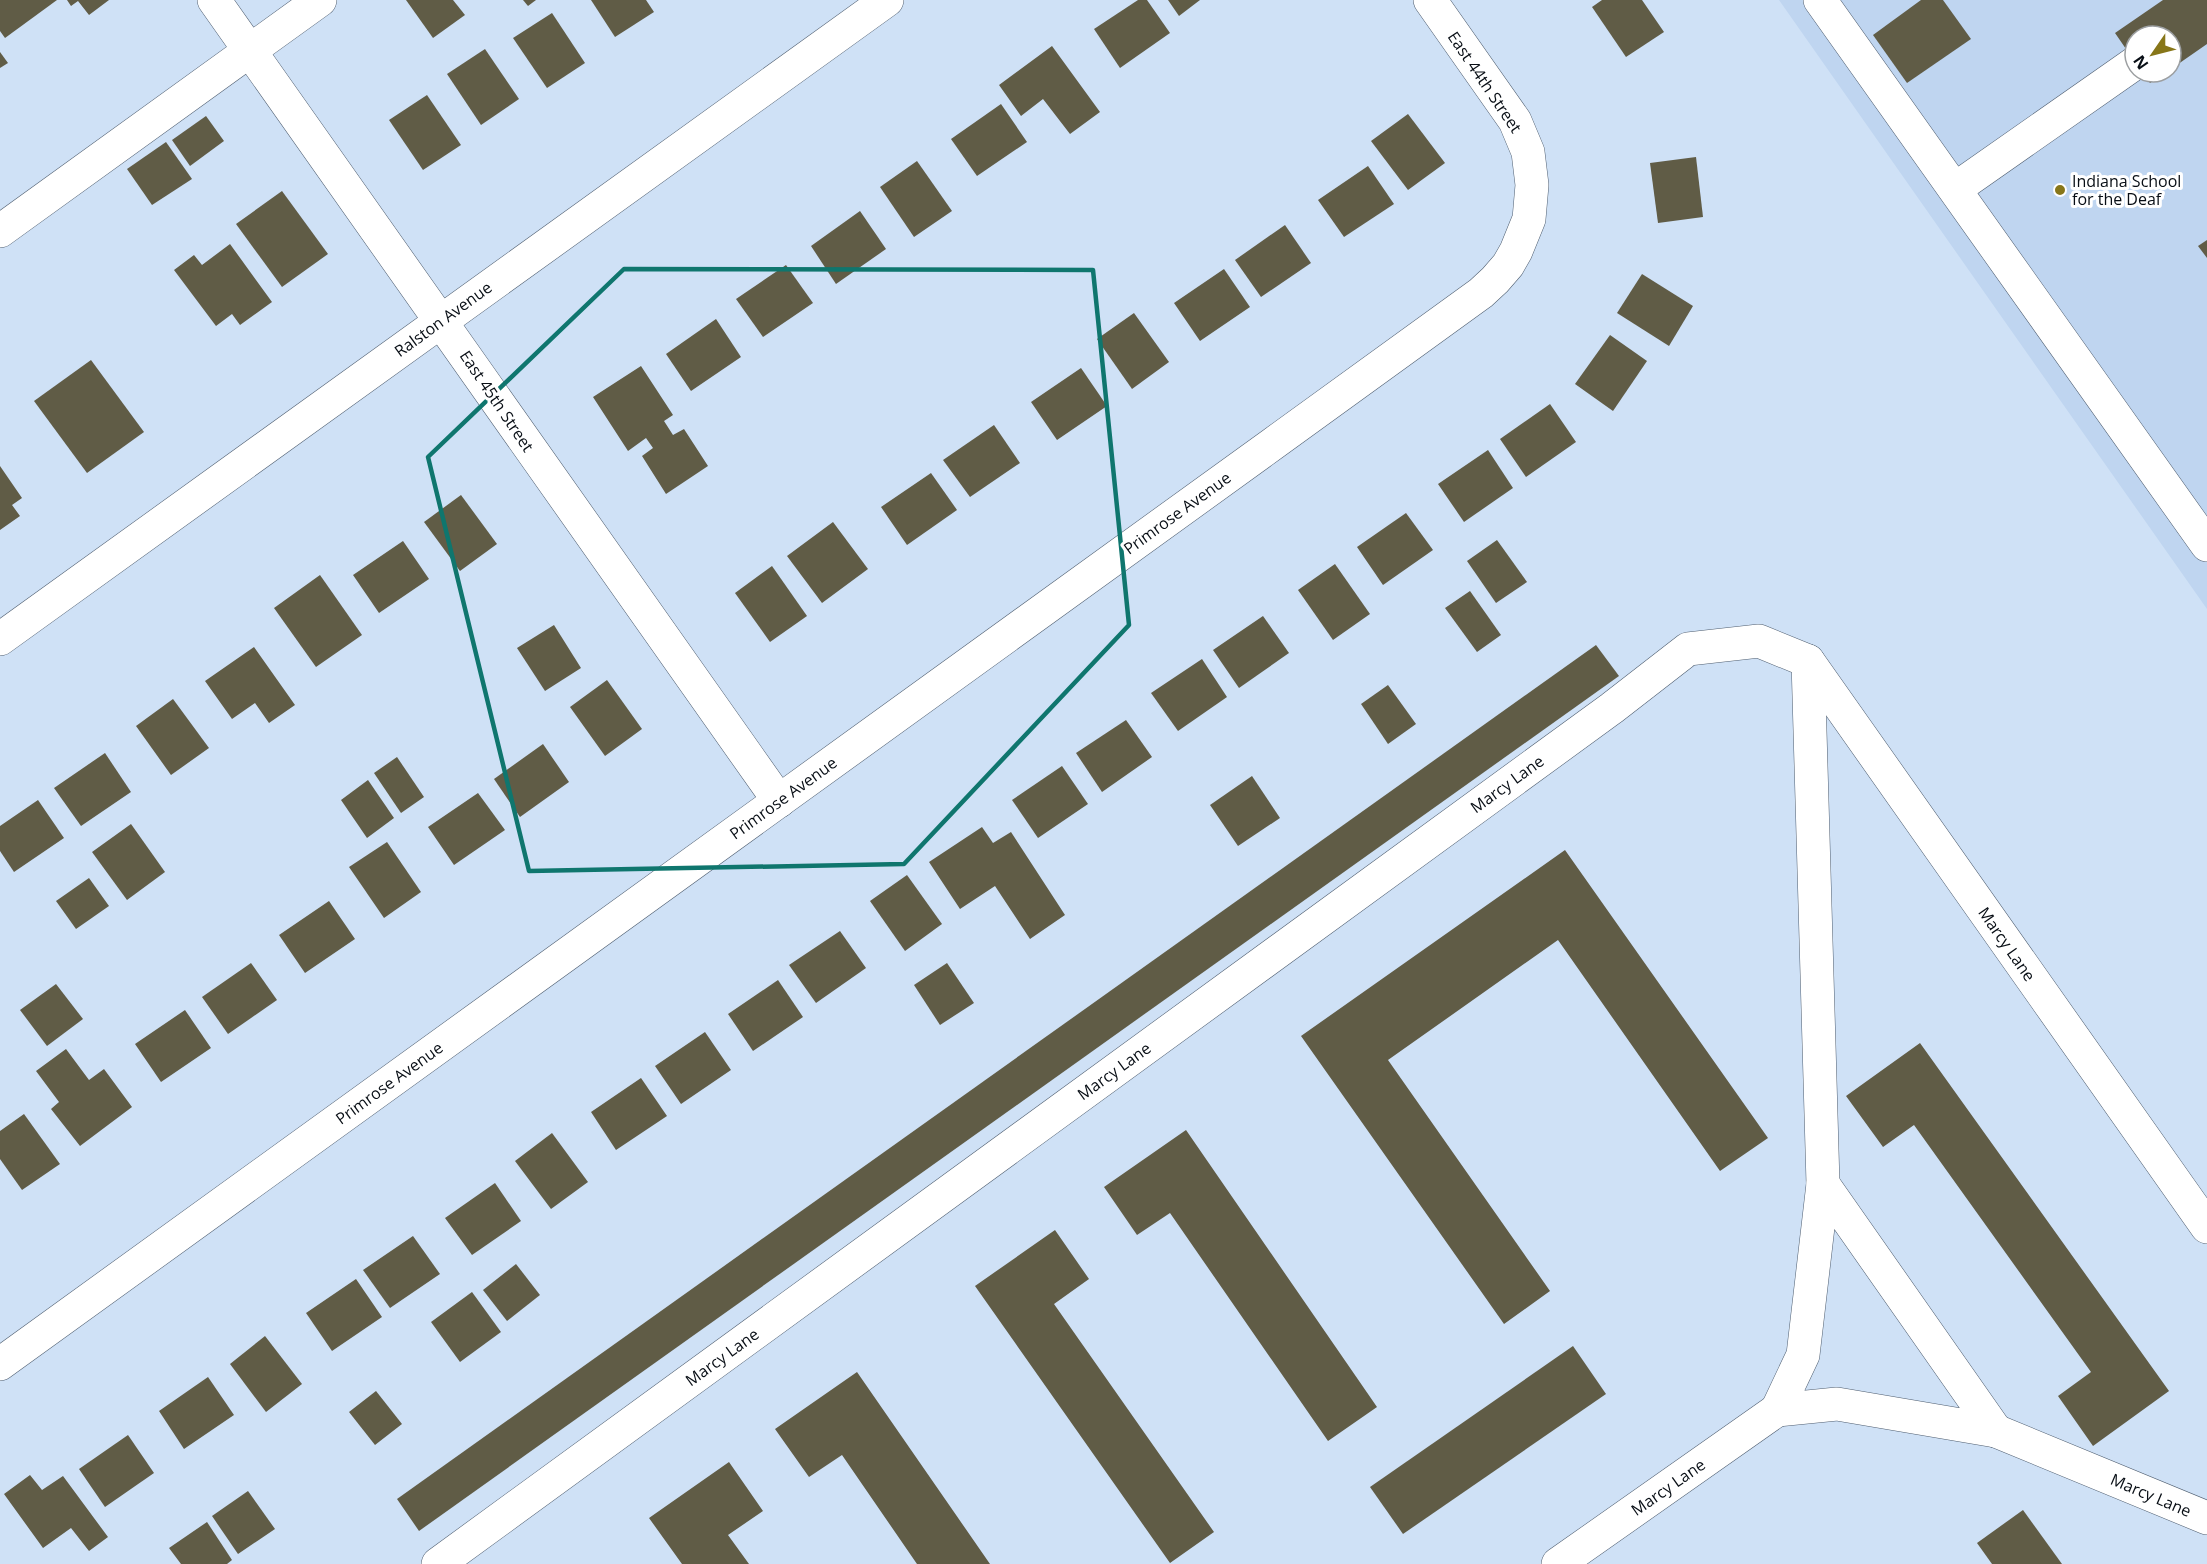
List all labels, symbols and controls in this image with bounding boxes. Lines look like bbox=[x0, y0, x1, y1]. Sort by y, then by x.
north arrow bbox=[2123, 24, 2183, 84]
street label: East 44th Street bbox=[1443, 27, 1527, 137]
text: N bbox=[2128, 51, 2153, 74]
place label: Indiana School for the Deaf bbox=[2072, 170, 2181, 210]
marker: Indiana School for the Deaf bbox=[2053, 183, 2067, 197]
street label: Ralston Avenue bbox=[390, 276, 496, 362]
street label: East 45th Street bbox=[455, 346, 539, 456]
street label: Primrose Avenue bbox=[1119, 467, 1235, 559]
street label: Marcy Lane bbox=[1466, 750, 1548, 818]
street label: Primrose Avenue bbox=[725, 752, 841, 844]
street label: Marcy Lane bbox=[1973, 903, 2041, 985]
street label: Primrose Avenue bbox=[331, 1037, 447, 1129]
street label: Marcy Lane bbox=[1073, 1037, 1155, 1105]
street label: Marcy Lane bbox=[681, 1323, 763, 1391]
street label: Marcy Lane bbox=[1627, 1453, 1709, 1521]
street label: Marcy Lane bbox=[2107, 1468, 2195, 1522]

